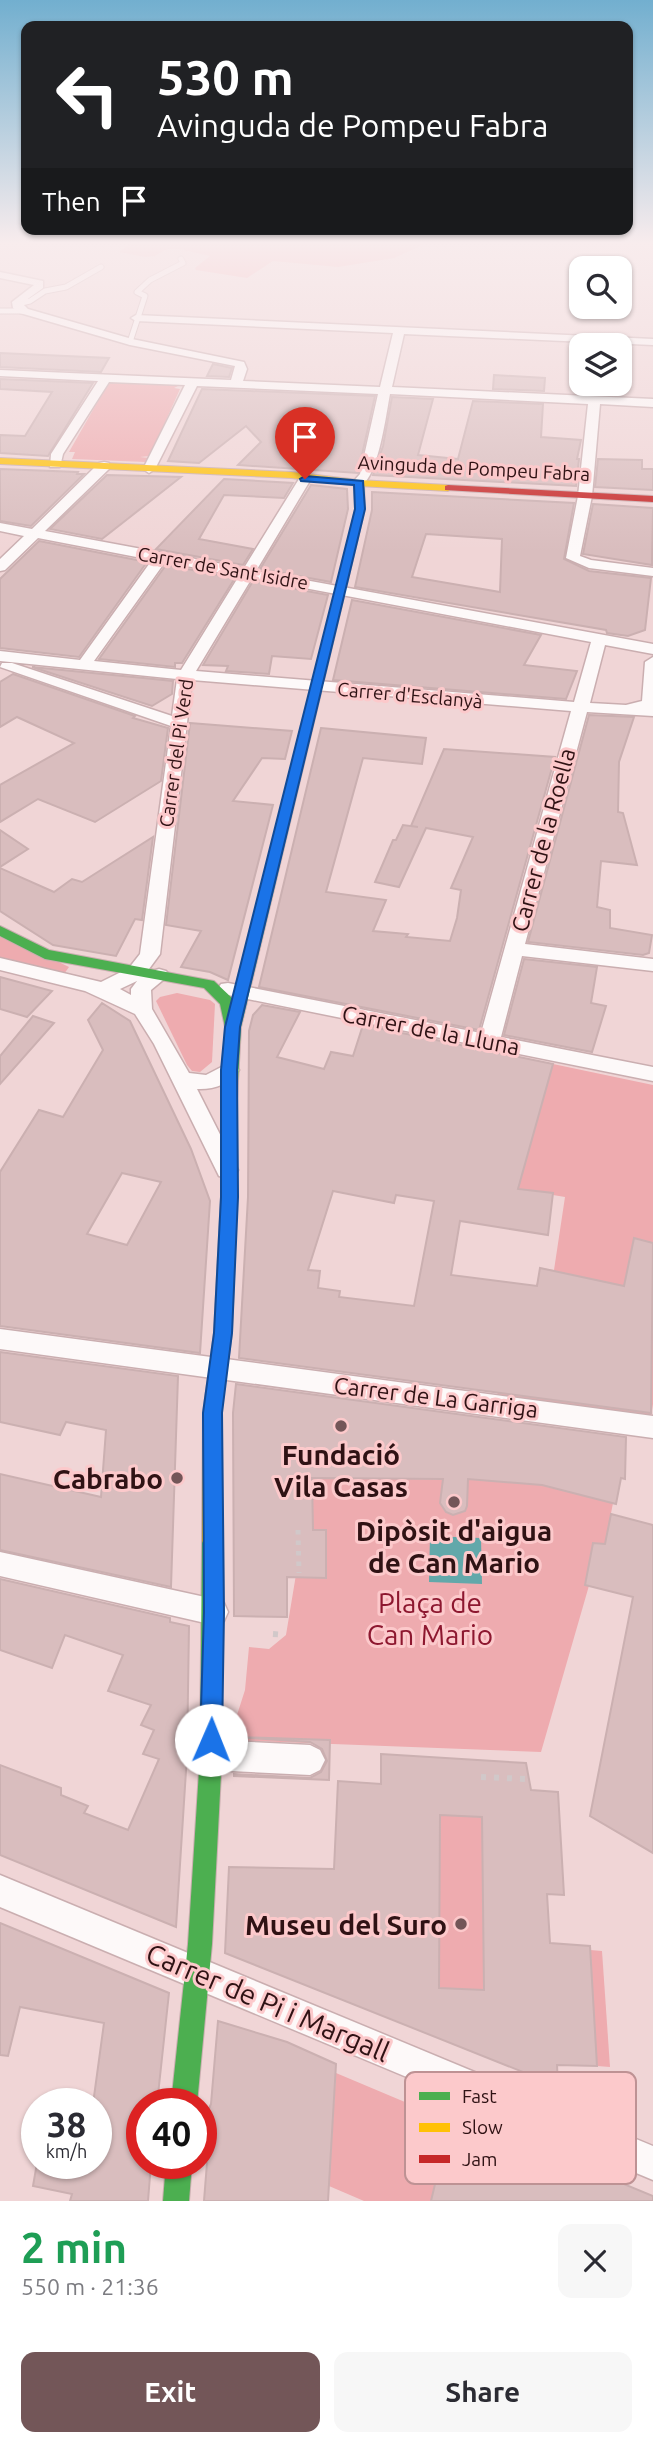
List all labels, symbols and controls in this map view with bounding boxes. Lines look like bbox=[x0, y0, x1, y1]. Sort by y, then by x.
icon: left bbox=[42, 49, 133, 140]
text: 530 m bbox=[157, 49, 294, 104]
text: Avinguda de Pompeu Fabra bbox=[157, 107, 548, 143]
icon: arrive bbox=[115, 182, 153, 220]
text: Then bbox=[42, 187, 101, 216]
map controls bbox=[569, 256, 632, 396]
button: search bbox=[569, 256, 632, 319]
button: layers bbox=[569, 333, 632, 396]
pin bbox=[275, 407, 335, 479]
icon: arrive bbox=[286, 418, 324, 456]
street label: Avinguda de Pompeu Fabra bbox=[357, 451, 591, 485]
street label: Carrer de Sant Isidre bbox=[136, 542, 310, 594]
street label: Carrer del Pi Verd bbox=[155, 678, 197, 828]
street label: Carrer d'Esclanyà bbox=[336, 678, 484, 712]
street label: Carrer de la Roella bbox=[506, 745, 580, 935]
street label: Carrer de la Lluna bbox=[340, 1001, 522, 1059]
street label: Carrer de La Garriga bbox=[333, 1372, 539, 1422]
marker: Fundació Vila Casas bbox=[333, 1418, 349, 1434]
place label: Fundació Vila Casas bbox=[274, 1439, 408, 1502]
place label: Cabrabo bbox=[53, 1463, 163, 1494]
marker: Cabrabo bbox=[169, 1470, 185, 1486]
marker: Dipòsit d'aigua de Can Mario bbox=[446, 1494, 462, 1510]
place label: Dipòsit d'aigua de Can Mario bbox=[356, 1515, 552, 1578]
park label: Plaça de Can Mario bbox=[367, 1587, 493, 1650]
position arrow bbox=[174, 1703, 248, 1777]
place label: Museu del Suro bbox=[245, 1909, 447, 1940]
marker: Museu del Suro bbox=[453, 1916, 469, 1932]
street label: Carrer de Pi i Margall bbox=[142, 1937, 394, 2067]
legend bbox=[405, 2072, 636, 2184]
text: Fast bbox=[462, 2085, 497, 2107]
speed limit sign: 40 bbox=[126, 2088, 217, 2179]
text: 38 bbox=[47, 2104, 86, 2144]
text: Slow bbox=[462, 2116, 503, 2138]
text: km/h bbox=[46, 2141, 87, 2161]
text: Jam bbox=[462, 2148, 498, 2170]
text: 2 min bbox=[21, 2224, 127, 2271]
button: close bbox=[558, 2224, 632, 2298]
text: 550 m · 21:36 bbox=[21, 2274, 159, 2299]
button: Exit bbox=[21, 2352, 320, 2432]
button: Share bbox=[334, 2352, 632, 2432]

